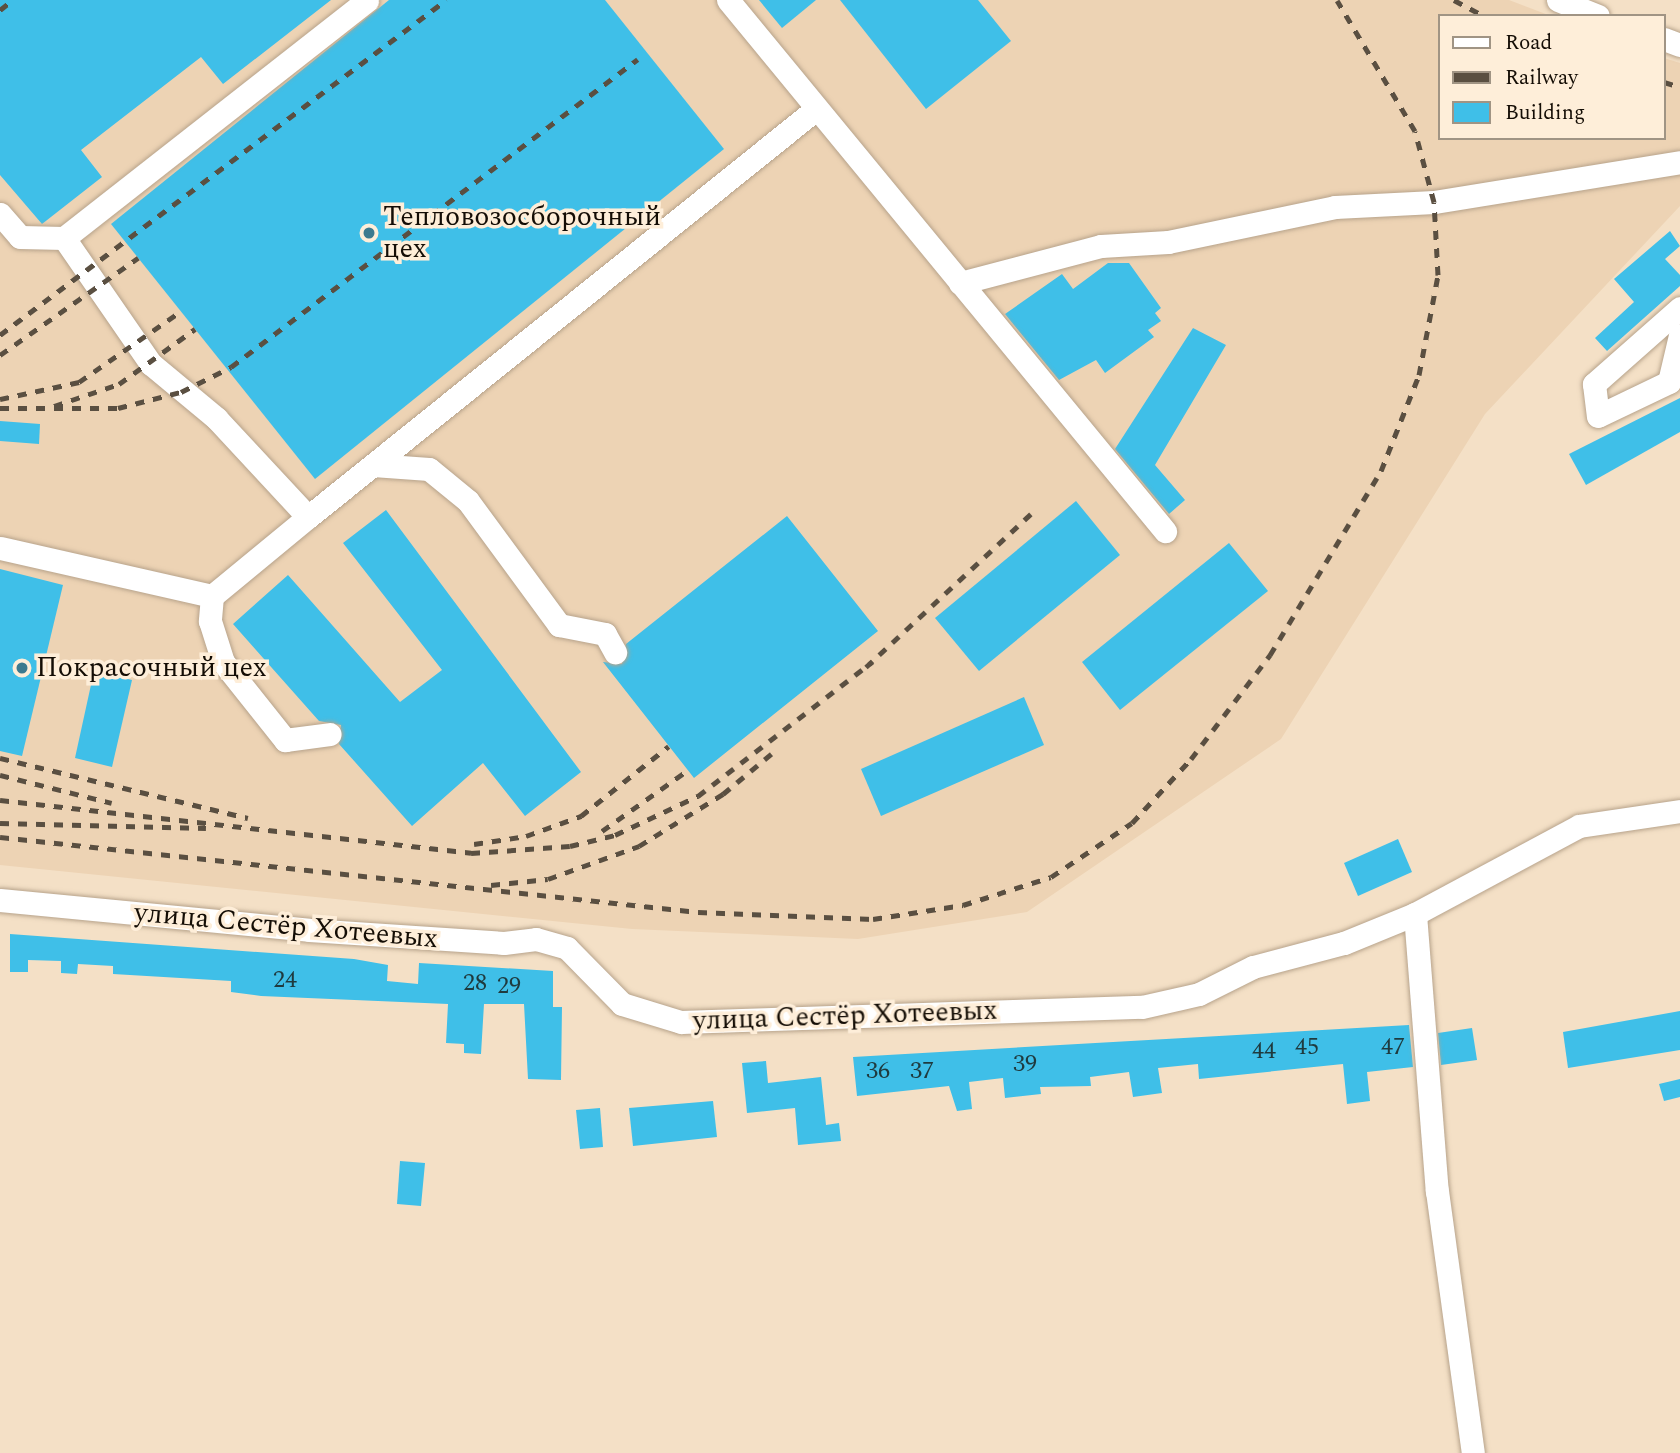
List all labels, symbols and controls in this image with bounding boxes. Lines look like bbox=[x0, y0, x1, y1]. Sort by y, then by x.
legend bbox=[1438, 14, 1666, 140]
text: Road bbox=[1505, 27, 1552, 59]
text: Railway bbox=[1505, 62, 1578, 94]
text: Building bbox=[1505, 97, 1585, 129]
place label: Тепловозосборочный цех bbox=[383, 200, 661, 266]
marker: Тепловозосборочный цех bbox=[361, 225, 377, 241]
place label: Покрасочный цех bbox=[36, 651, 267, 685]
marker: Покрасочный цех bbox=[14, 660, 30, 676]
street label: улица Сестёр Хотеевых bbox=[133, 896, 439, 956]
house number: 24 bbox=[273, 967, 297, 995]
house number: 28 bbox=[463, 970, 487, 998]
house number: 29 bbox=[497, 973, 521, 1001]
street label: улица Сестёр Хотеевых bbox=[692, 994, 998, 1038]
house number: 45 bbox=[1295, 1034, 1319, 1062]
house number: 47 bbox=[1381, 1034, 1405, 1062]
house number: 44 bbox=[1252, 1038, 1276, 1066]
house number: 39 bbox=[1013, 1051, 1037, 1079]
house number: 36 bbox=[866, 1058, 890, 1086]
house number: 37 bbox=[910, 1058, 934, 1086]

